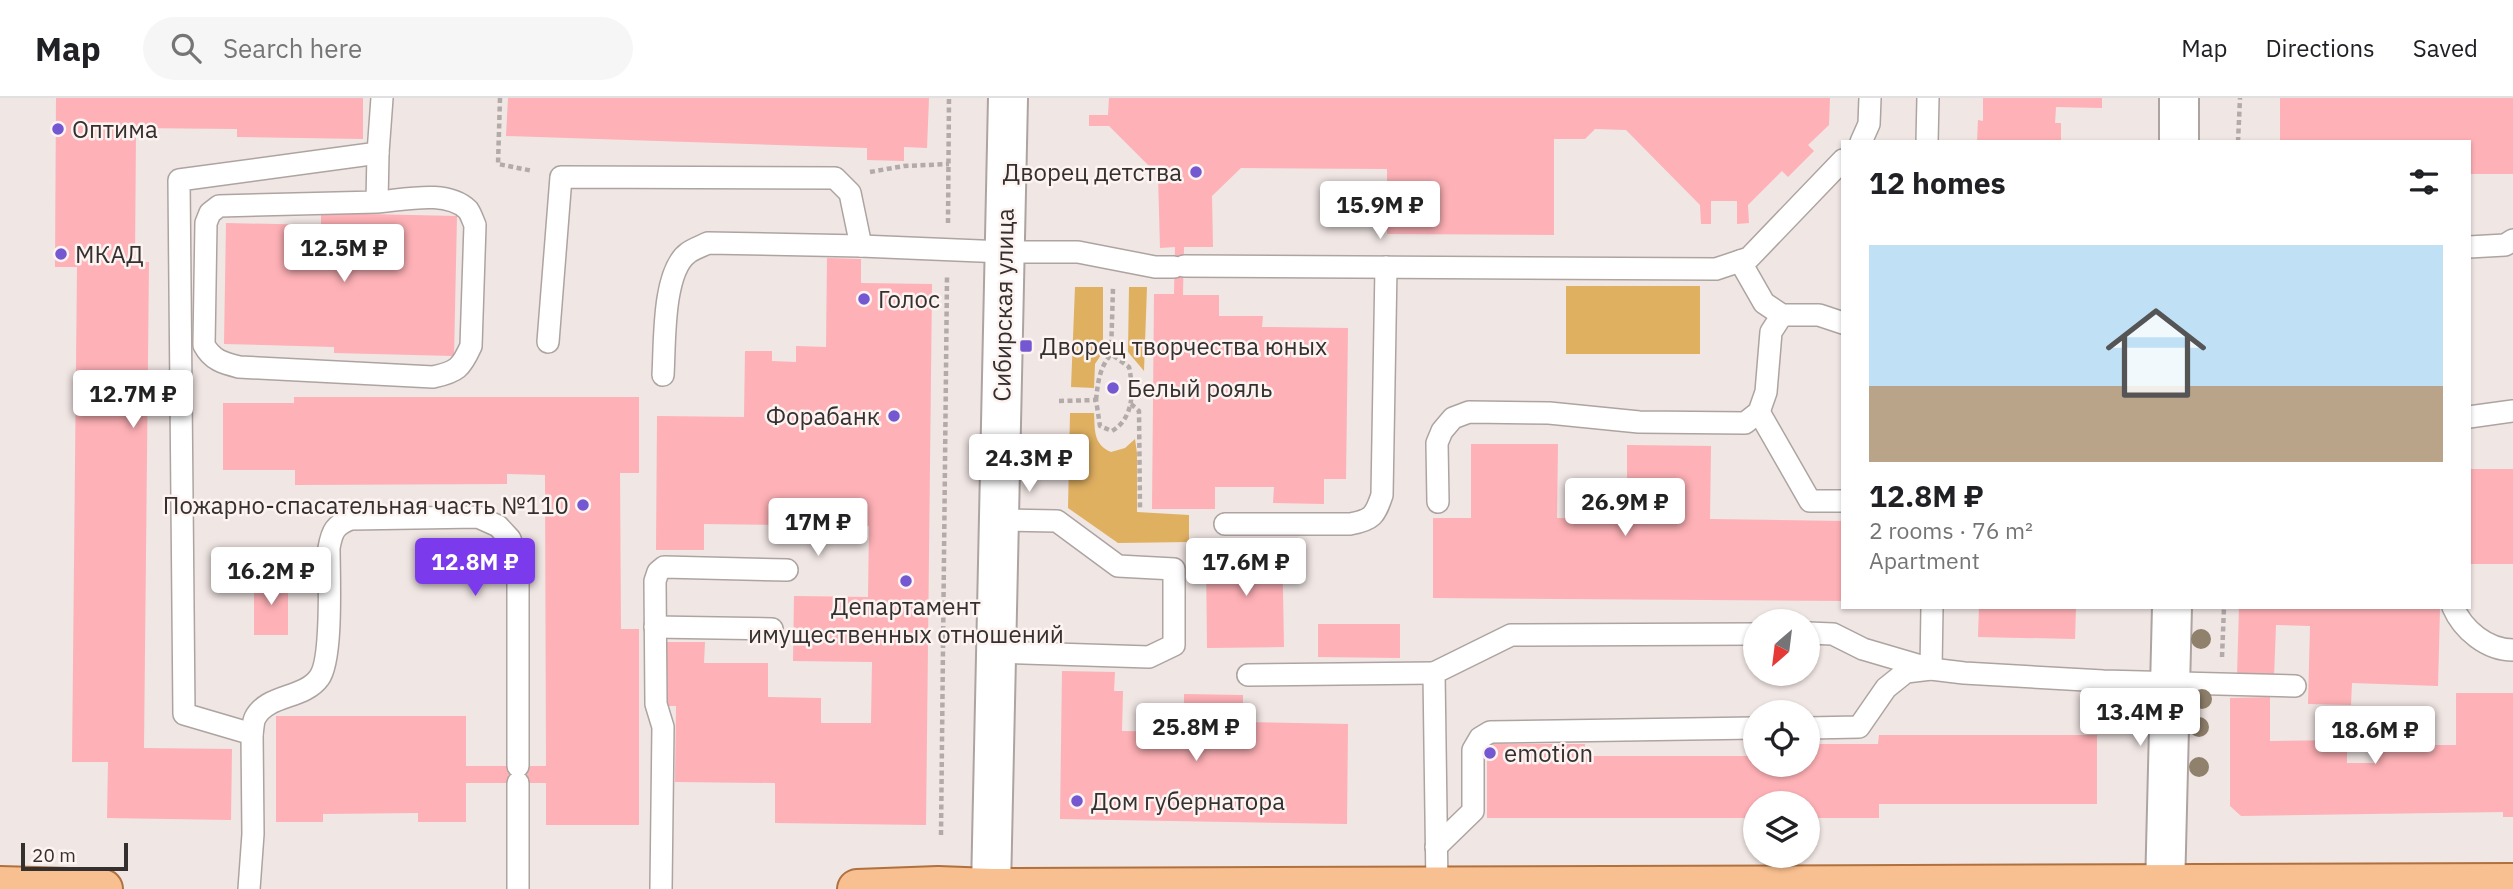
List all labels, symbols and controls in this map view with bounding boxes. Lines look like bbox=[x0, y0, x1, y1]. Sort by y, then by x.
search box bbox=[143, 17, 633, 80]
text: Map bbox=[35, 27, 101, 70]
icon: search bbox=[167, 29, 205, 67]
text: Search here bbox=[223, 31, 362, 65]
text: Map bbox=[2181, 32, 2227, 64]
text: Directions bbox=[2265, 32, 2375, 64]
text: Saved bbox=[2413, 32, 2478, 64]
place label: Оптима bbox=[72, 113, 158, 145]
marker: Оптима bbox=[50, 121, 66, 137]
place label: Дворец детства bbox=[1003, 156, 1182, 188]
text: 12 homes bbox=[1869, 163, 2006, 202]
icon: filters bbox=[2405, 163, 2443, 201]
marker: Дворец детства bbox=[1188, 164, 1204, 180]
pin: 15.9M ₽ bbox=[1315, 181, 1445, 241]
text: 15.9M ₽ bbox=[1336, 189, 1424, 219]
street label: Сибирская улица bbox=[985, 208, 1021, 402]
pin: 12.5M ₽ bbox=[279, 225, 409, 284]
text: 12.5M ₽ bbox=[300, 232, 388, 262]
place label: МКАД bbox=[75, 238, 144, 270]
marker: МКАД bbox=[53, 246, 69, 262]
place label: Голос bbox=[878, 283, 940, 315]
icon: home bbox=[2093, 290, 2219, 416]
marker: Голос bbox=[856, 291, 872, 307]
place label: Дворец творчества юных bbox=[1040, 330, 1327, 362]
marker: Дворец творчества юных bbox=[1018, 338, 1034, 354]
pin: 12.7M ₽ bbox=[68, 370, 198, 430]
place label: Белый рояль bbox=[1127, 372, 1272, 404]
text: 12.7M ₽ bbox=[89, 378, 177, 408]
marker: Белый рояль bbox=[1105, 380, 1121, 396]
place label: Форабанк bbox=[766, 400, 880, 432]
marker: Форабанк bbox=[886, 408, 902, 424]
pin: 24.3M ₽ bbox=[964, 434, 1094, 494]
text: 24.3M ₽ bbox=[985, 442, 1073, 472]
text: 12.8M ₽ bbox=[1869, 476, 1984, 515]
pin: 26.9M ₽ bbox=[1560, 478, 1690, 538]
text: 26.9M ₽ bbox=[1581, 486, 1669, 516]
place label: Пожарно-спасательная часть №110 bbox=[163, 489, 569, 521]
marker: Пожарно-спасательная часть №110 bbox=[575, 497, 591, 513]
pin: 17M ₽ bbox=[769, 498, 867, 558]
text: 17M ₽ bbox=[784, 506, 852, 536]
text: 2 rooms · 76 m² bbox=[1869, 515, 2033, 545]
pin: 12.8M ₽ bbox=[410, 538, 540, 598]
pin: 17.6M ₽ bbox=[1181, 538, 1311, 598]
text: Apartment bbox=[1869, 545, 1980, 575]
text: 12.8M ₽ bbox=[431, 546, 519, 576]
text: 17.6M ₽ bbox=[1202, 546, 1290, 576]
pin: 16.2M ₽ bbox=[206, 547, 336, 607]
text: 16.2M ₽ bbox=[227, 555, 315, 585]
marker: Департамент имущественных отношений bbox=[898, 573, 914, 589]
place label: Департамент имущественных отношений bbox=[748, 590, 1064, 650]
north arrow bbox=[1743, 609, 1820, 686]
map controls bbox=[1743, 609, 1820, 868]
pin: 13.4M ₽ bbox=[2075, 688, 2205, 748]
text: 13.4M ₽ bbox=[2096, 696, 2184, 726]
button: locate bbox=[1743, 700, 1820, 777]
pin: 25.8M ₽ bbox=[1131, 704, 1261, 763]
pin: 18.6M ₽ bbox=[2310, 706, 2440, 766]
text: 25.8M ₽ bbox=[1152, 711, 1240, 741]
text: 18.6M ₽ bbox=[2331, 714, 2419, 744]
place label: emotion bbox=[1504, 737, 1593, 769]
marker: emotion bbox=[1482, 745, 1498, 761]
place label: Дом губернатора bbox=[1091, 785, 1285, 817]
button: layers bbox=[1743, 791, 1820, 868]
marker: Дом губернатора bbox=[1069, 793, 1085, 809]
scale bar bbox=[21, 840, 128, 872]
text: 20 m bbox=[32, 843, 76, 867]

